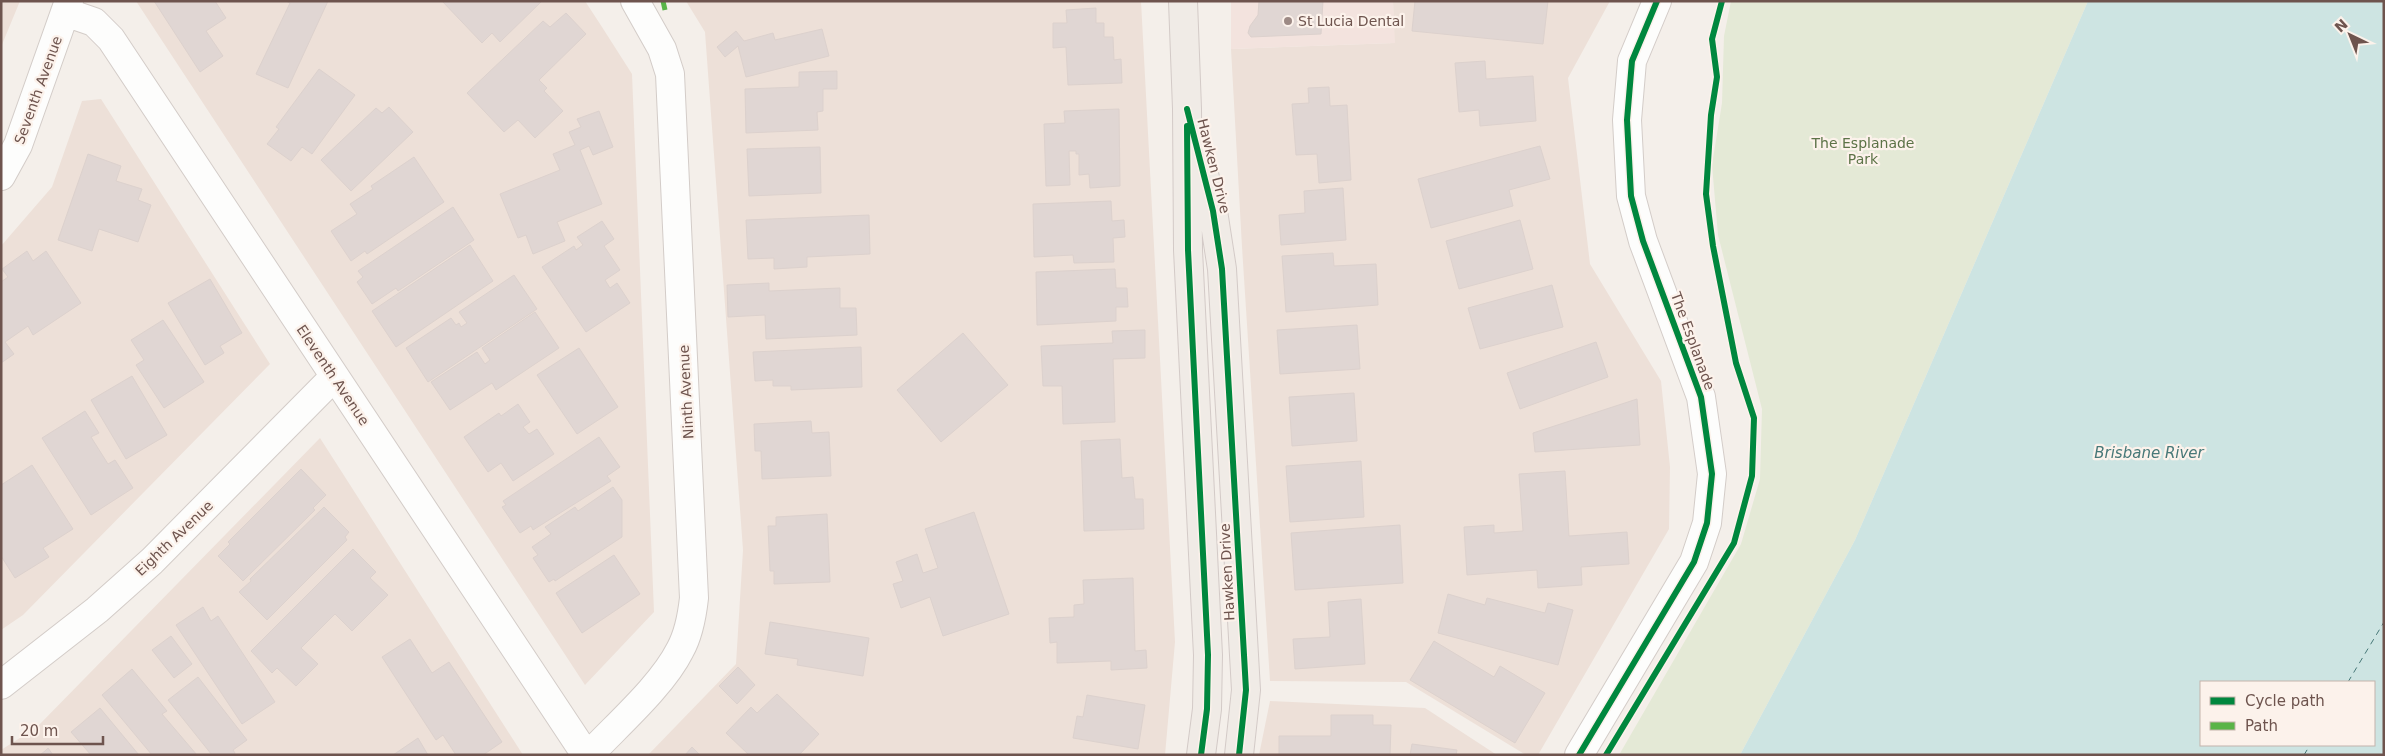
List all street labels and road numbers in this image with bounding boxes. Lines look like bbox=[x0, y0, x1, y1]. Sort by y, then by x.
street label: Seventh Avenue bbox=[11, 34, 65, 146]
street label: Hawken Drive bbox=[1194, 117, 1234, 215]
street label: The Esplanade bbox=[1668, 289, 1718, 392]
street label: Eleventh Avenue bbox=[293, 322, 373, 428]
street label: Ninth Avenue bbox=[676, 345, 696, 439]
street label: Eighth Avenue bbox=[132, 497, 216, 579]
street label: Hawken Drive bbox=[1216, 523, 1238, 621]

